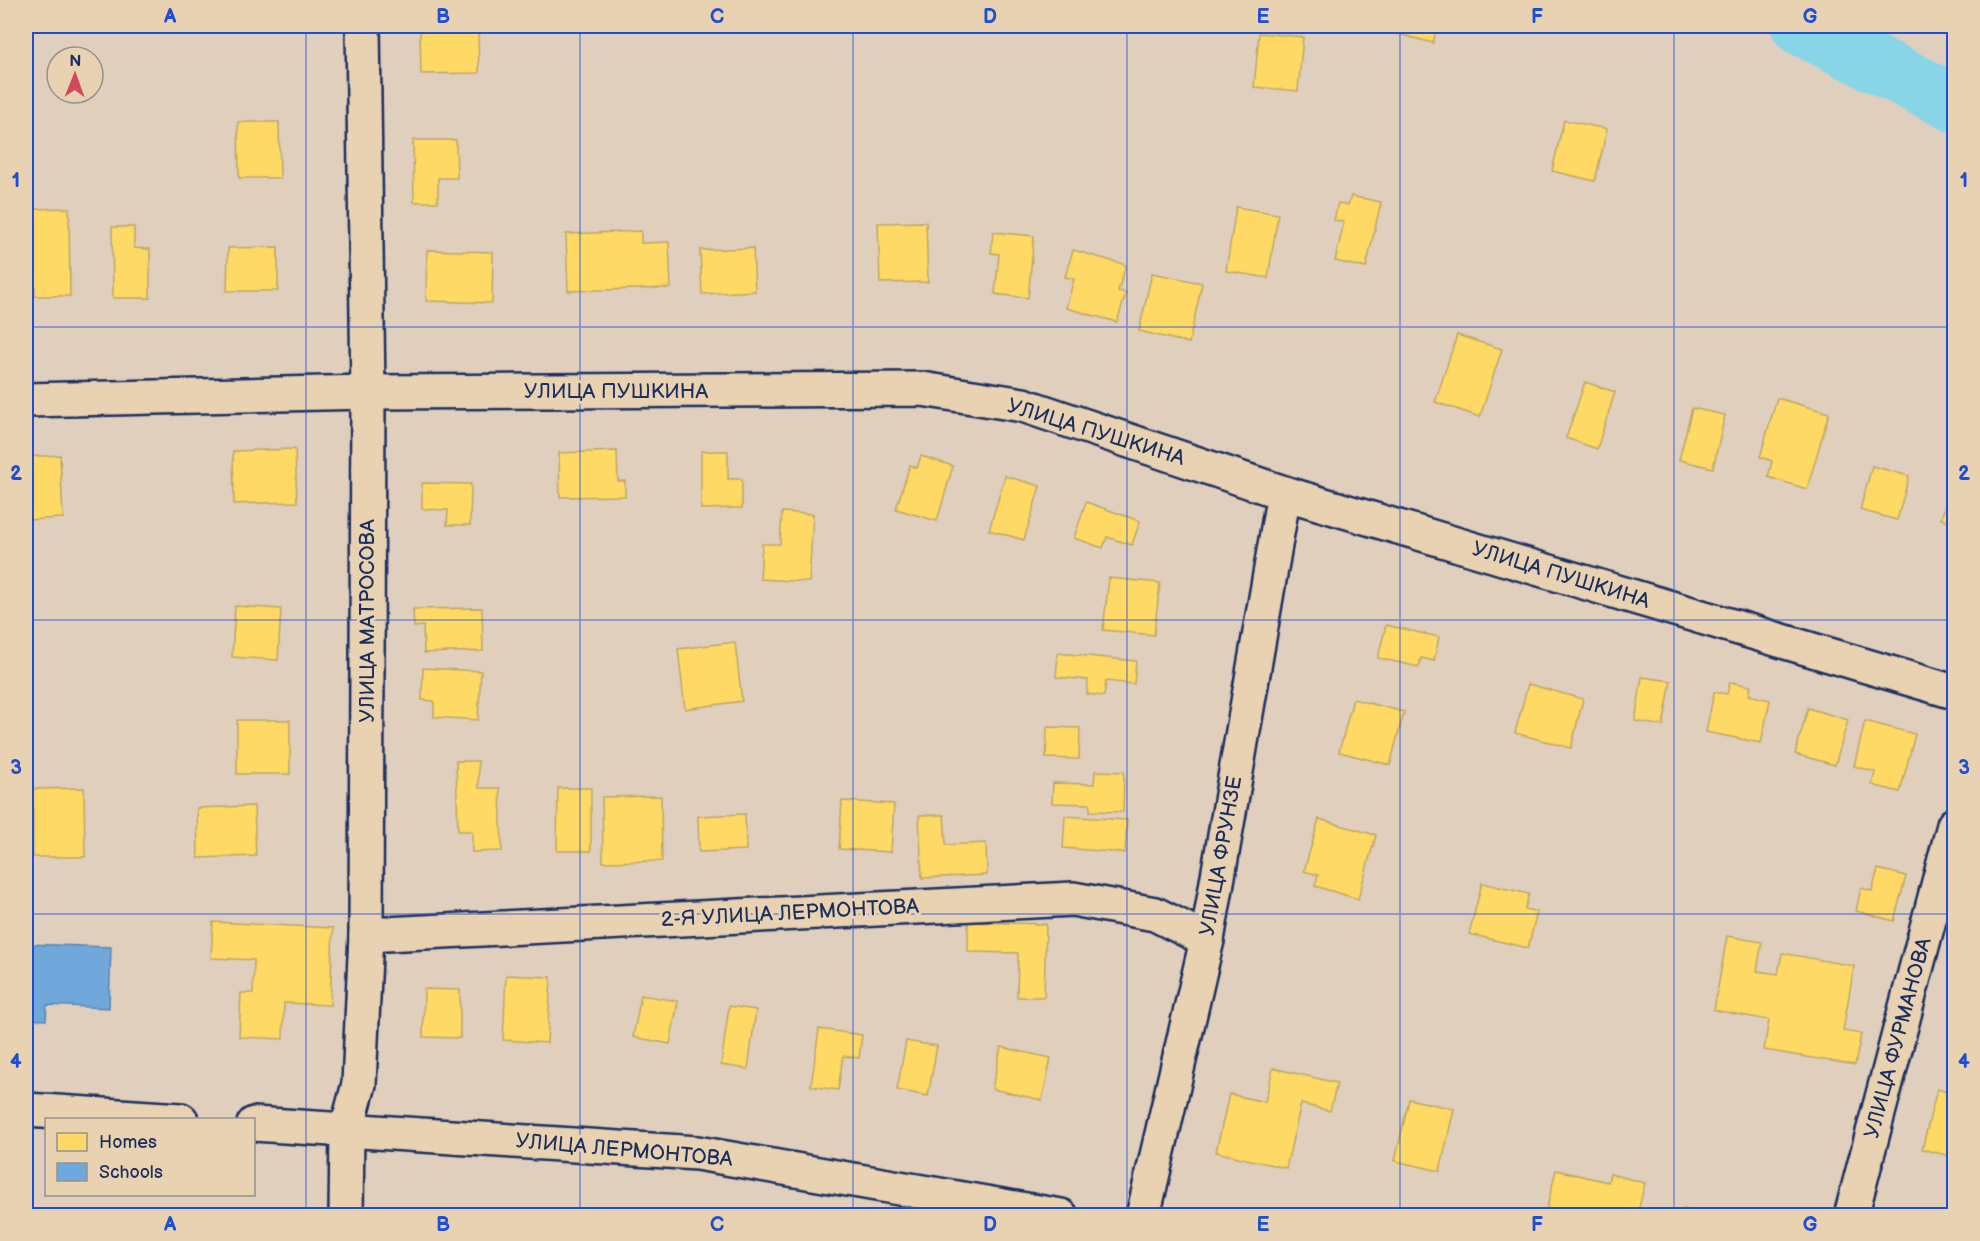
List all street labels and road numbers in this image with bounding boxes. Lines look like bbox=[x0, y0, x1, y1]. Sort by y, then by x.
street label: УЛИЦА ПУШКИНА bbox=[524, 379, 708, 404]
street label: УЛИЦА ПУШКИНА bbox=[1004, 393, 1188, 471]
street label: УЛИЦА МАТРОСОВА bbox=[355, 519, 380, 723]
street label: УЛИЦА ПУШКИНА bbox=[1469, 536, 1653, 614]
street label: УЛИЦА ФРУНЗЕ bbox=[1195, 774, 1247, 938]
street label: 2-Я УЛИЦА ЛЕРМОНТОВА bbox=[660, 894, 920, 932]
street label: УЛИЦА ФУРМАНОВА bbox=[1859, 935, 1937, 1141]
street label: УЛИЦА ЛЕРМОНТОВА bbox=[514, 1128, 734, 1172]

